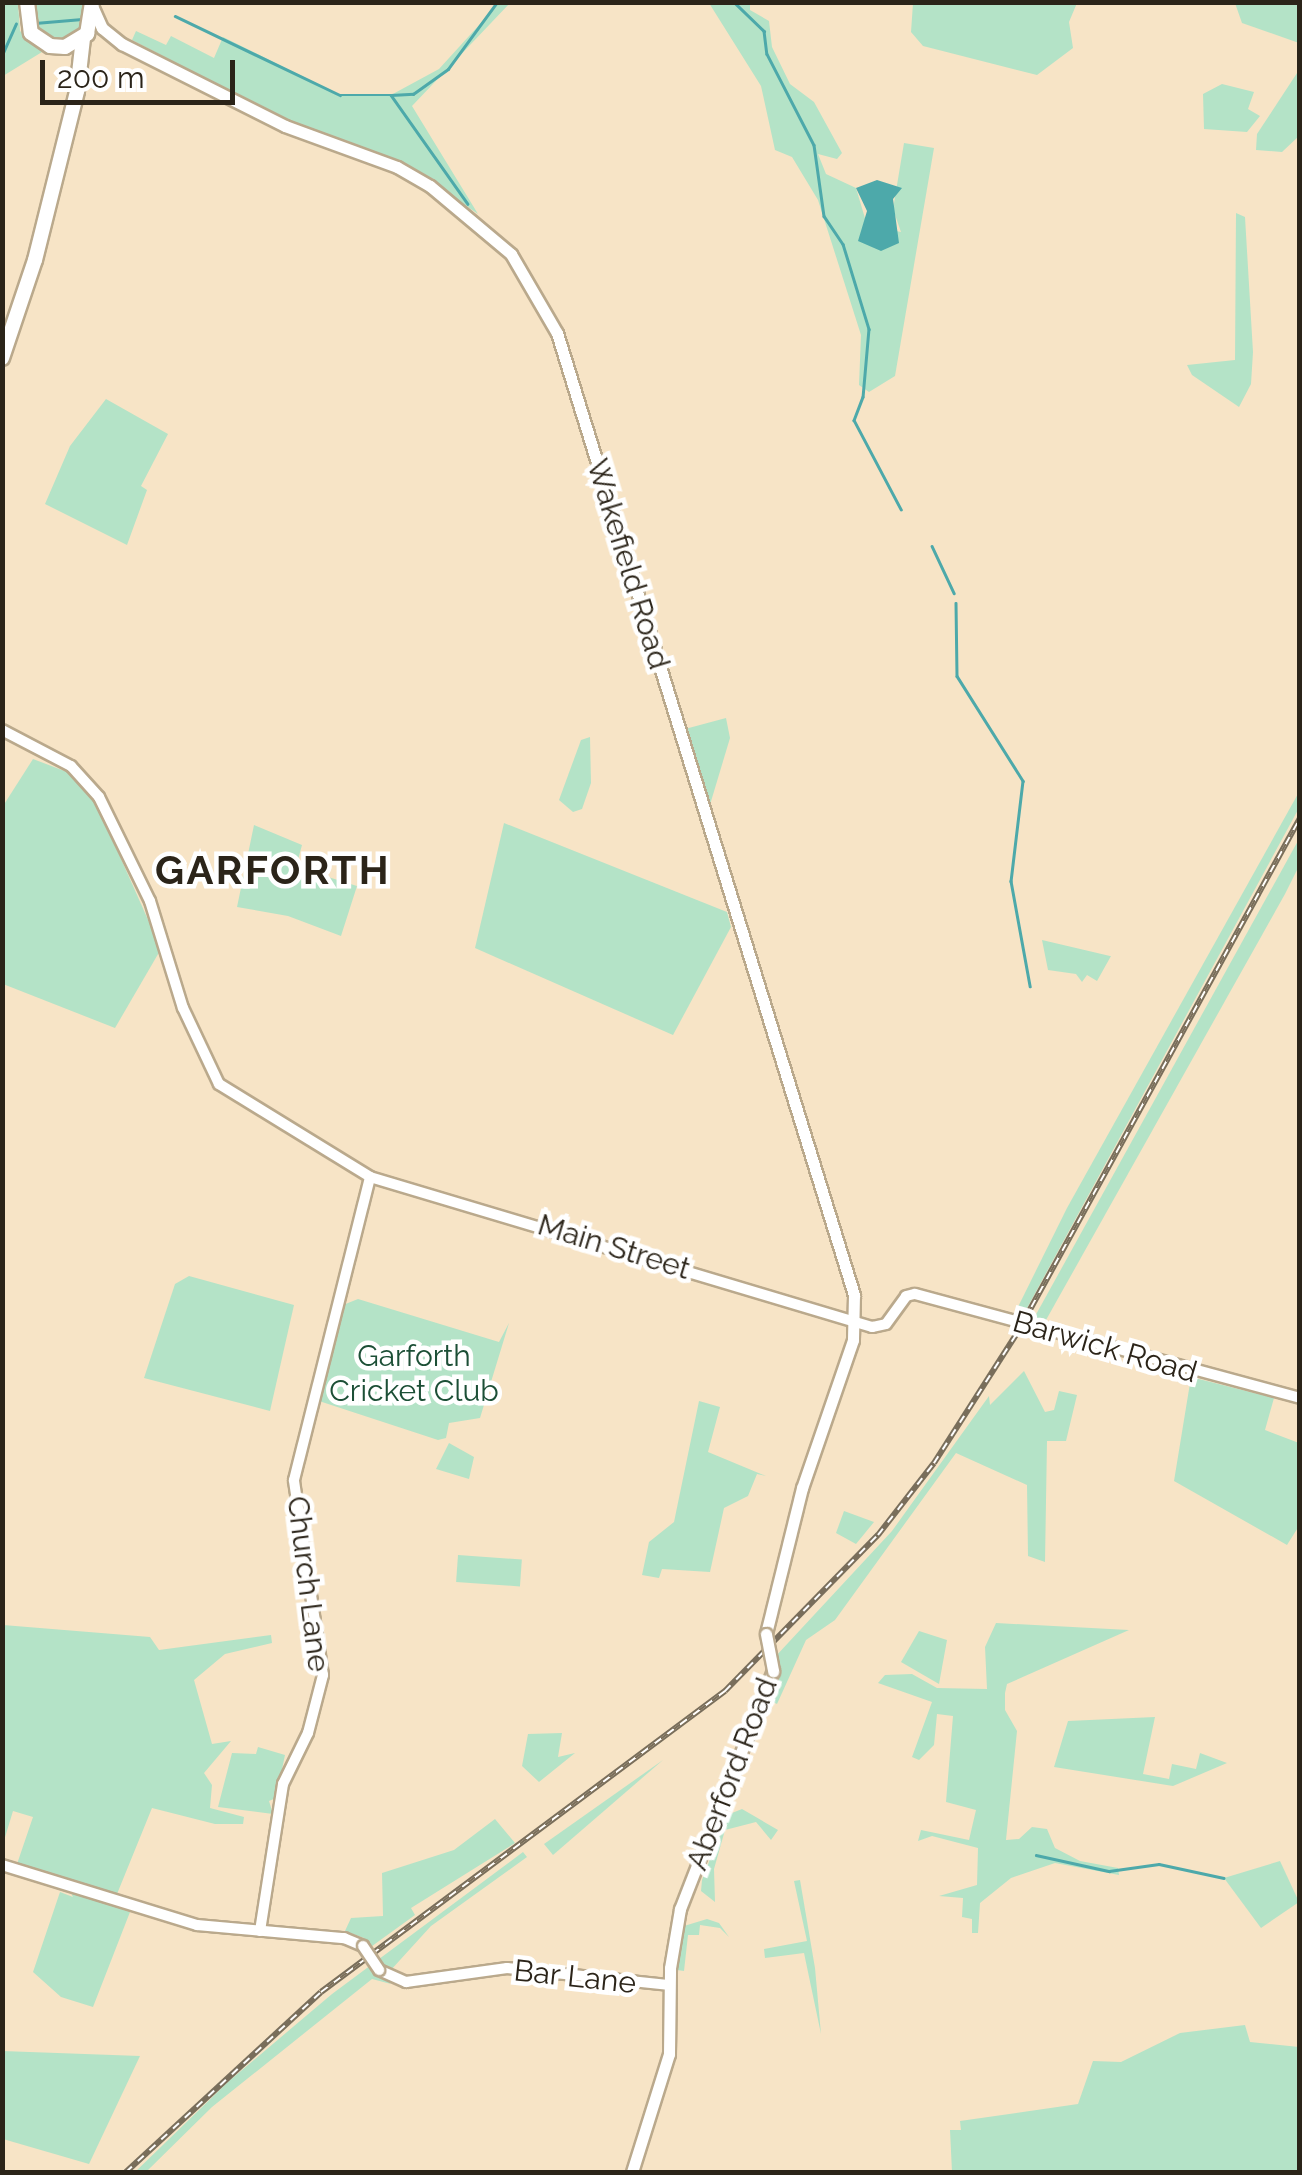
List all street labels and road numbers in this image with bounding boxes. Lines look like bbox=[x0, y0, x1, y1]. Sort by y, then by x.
street label: Wakefield Road bbox=[579, 455, 677, 673]
street label: Main Street bbox=[533, 1207, 695, 1287]
street label: Barwick Road bbox=[1009, 1304, 1201, 1390]
street label: Church Lane bbox=[279, 1494, 337, 1674]
street label: Aberford Road bbox=[679, 1673, 785, 1875]
street label: Bar Lane bbox=[512, 1953, 638, 2001]

